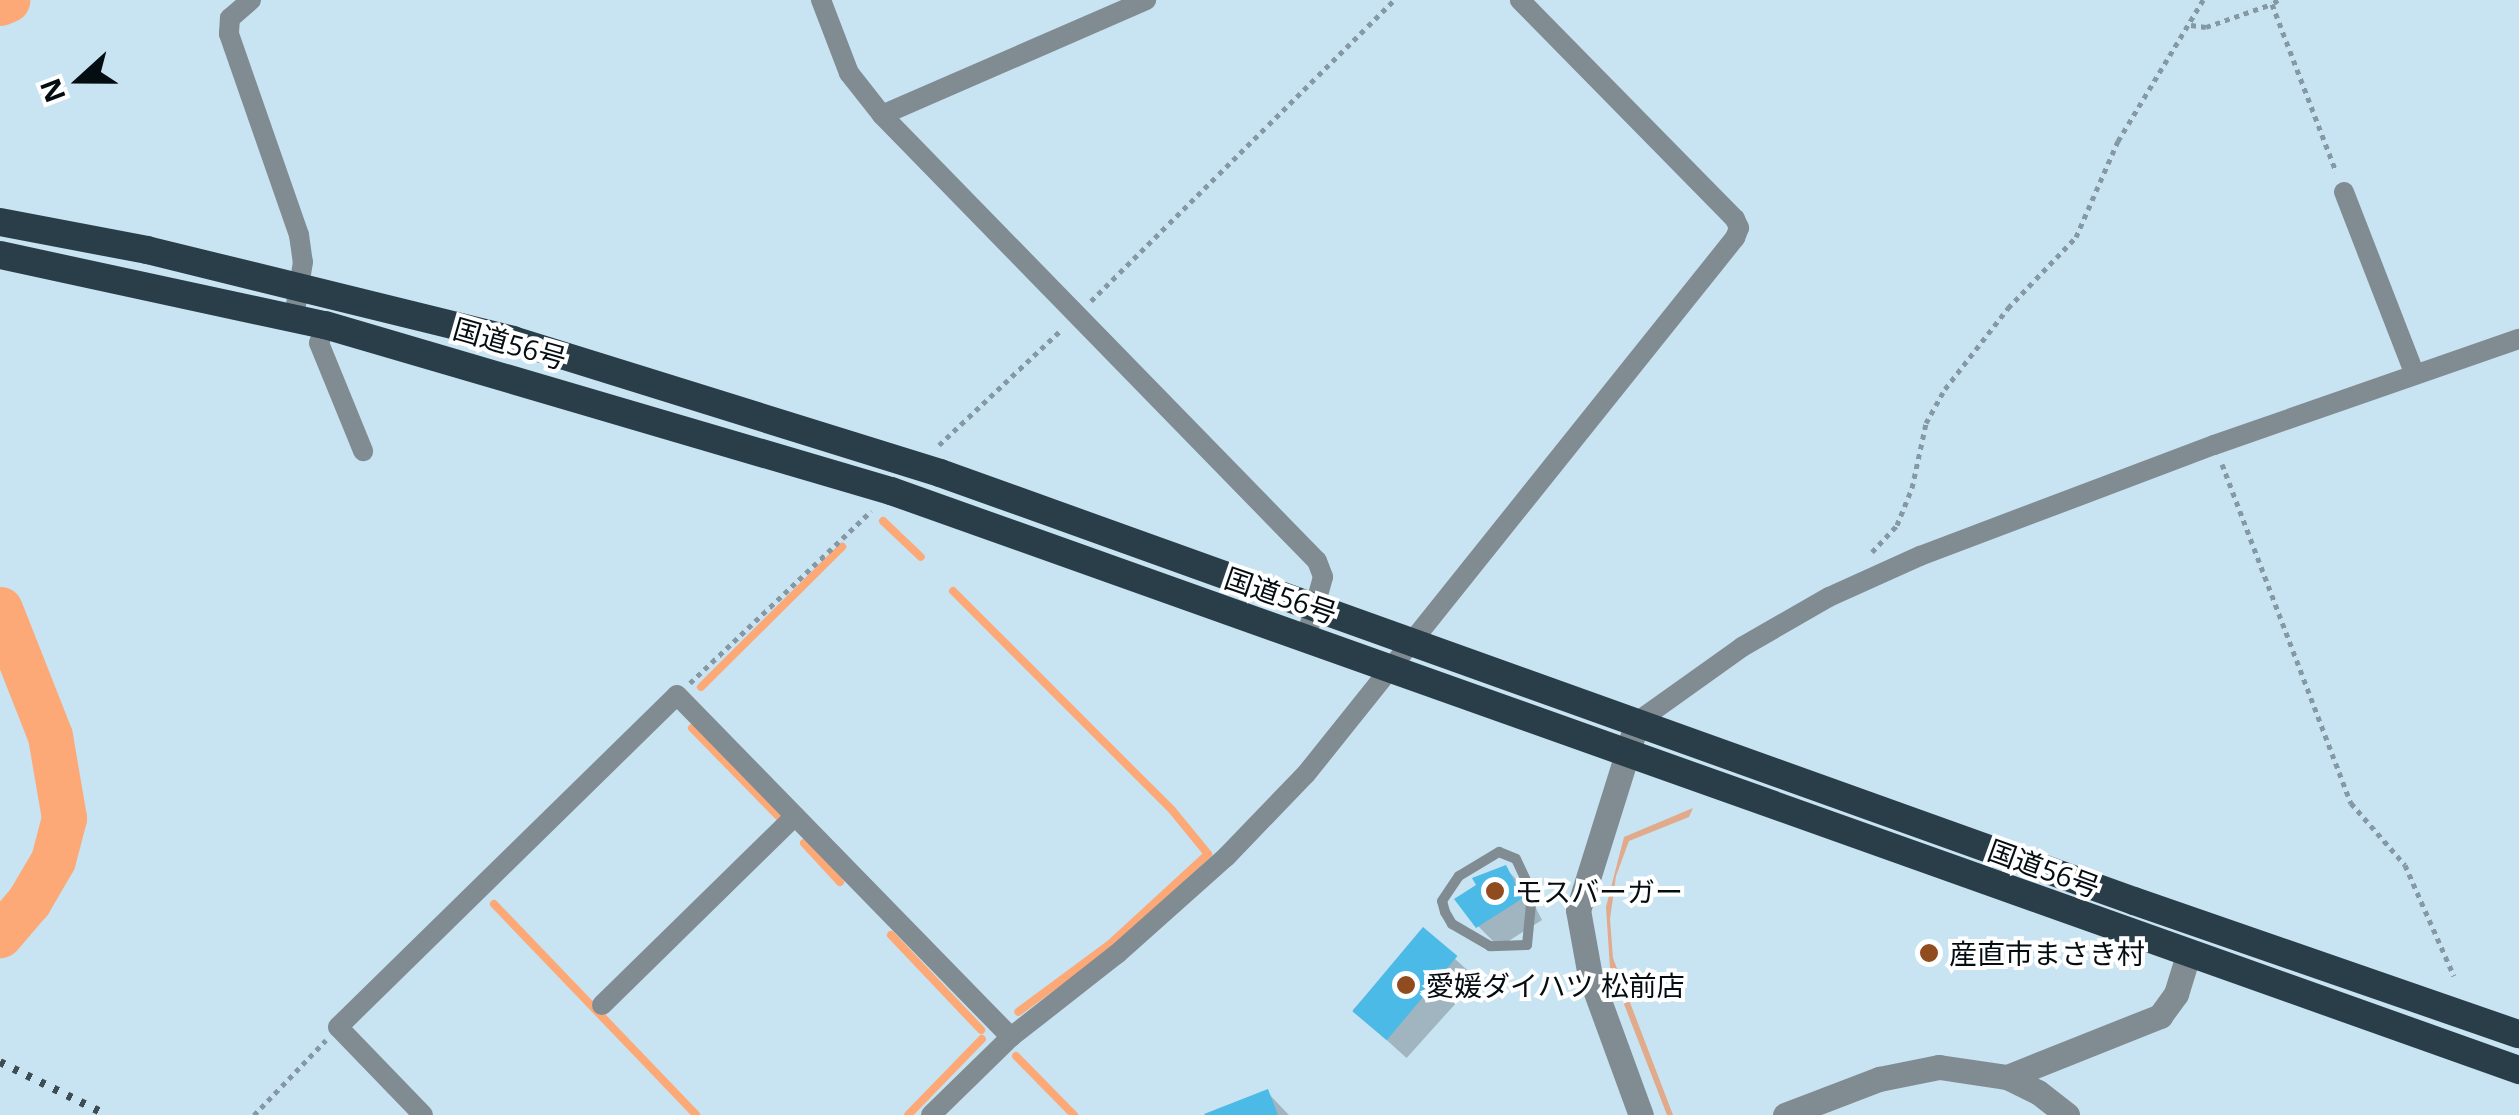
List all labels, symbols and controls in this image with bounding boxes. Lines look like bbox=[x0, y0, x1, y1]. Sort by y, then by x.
north arrow bbox=[30, 30, 130, 130]
text: N bbox=[30, 73, 74, 108]
street label: 国道56号 bbox=[450, 311, 570, 375]
street label: 国道56号 bbox=[1221, 560, 1341, 630]
street label: 国道56号 bbox=[1984, 832, 2104, 904]
place label: モスバーガー bbox=[1515, 874, 1683, 908]
marker: モスバーガー bbox=[1484, 880, 1506, 902]
place label: 産直市まさき村 bbox=[1949, 936, 2145, 970]
marker: 産直市まさき村 bbox=[1918, 942, 1940, 964]
place label: 愛媛ダイハツ 松前店 bbox=[1426, 968, 1685, 1002]
marker: 愛媛ダイハツ 松前店 bbox=[1395, 974, 1417, 996]

